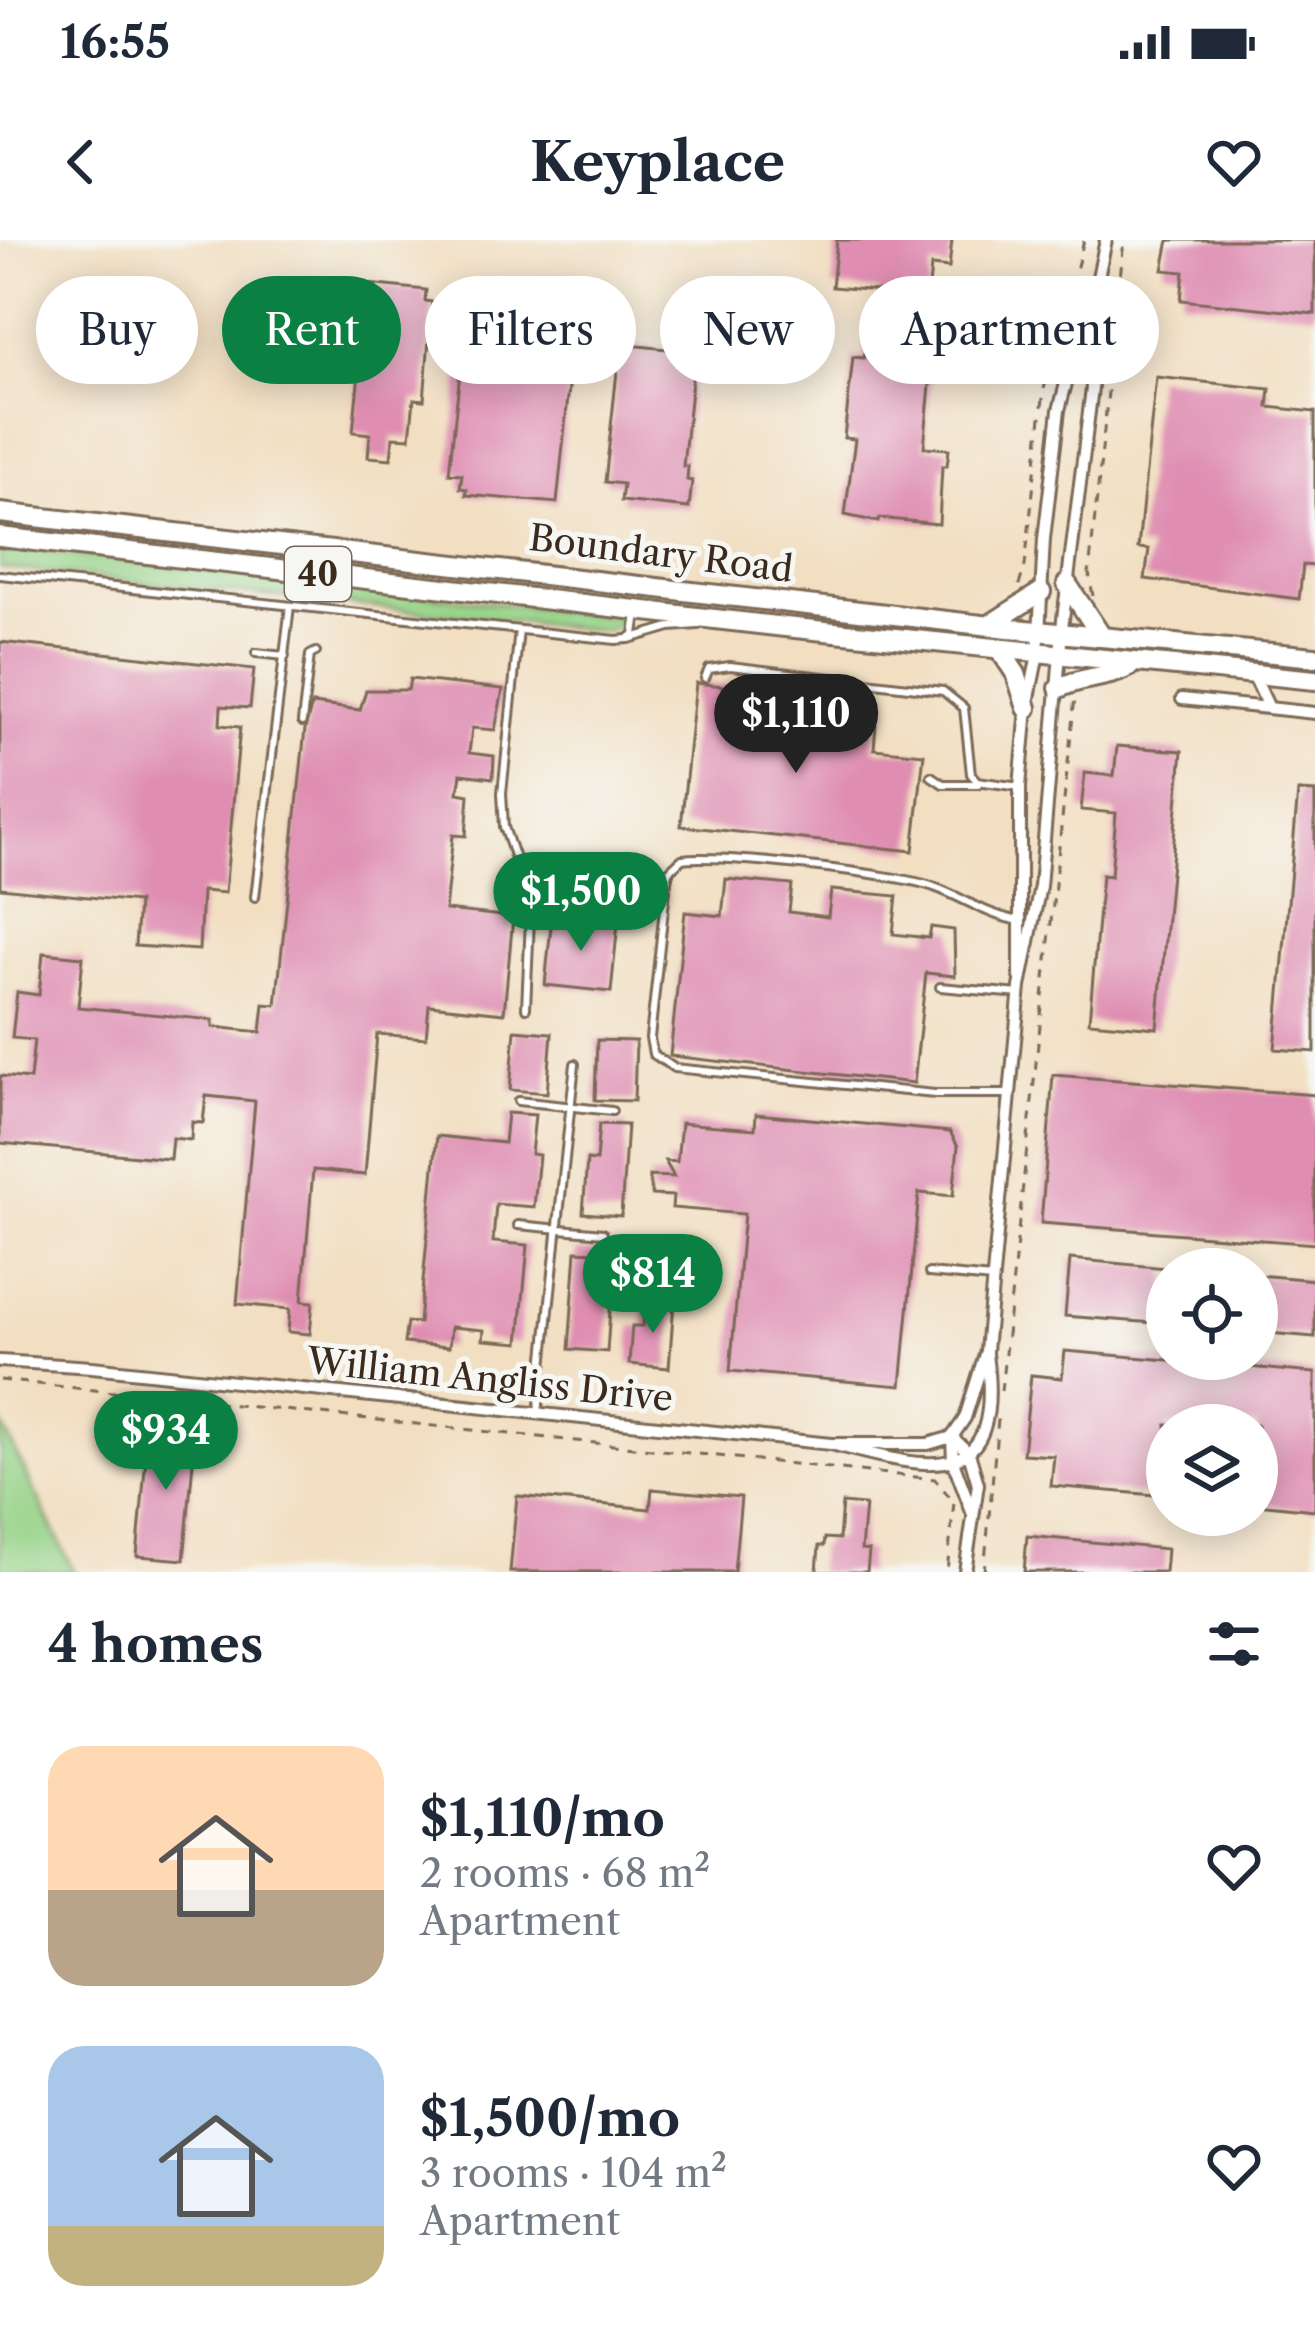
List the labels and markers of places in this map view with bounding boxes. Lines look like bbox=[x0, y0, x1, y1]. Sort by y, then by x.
pin: $1,110 bbox=[698, 674, 894, 776]
pin: $1,500 bbox=[483, 852, 679, 954]
pin: $814 bbox=[582, 1234, 724, 1336]
pin: $934 bbox=[95, 1391, 237, 1493]

